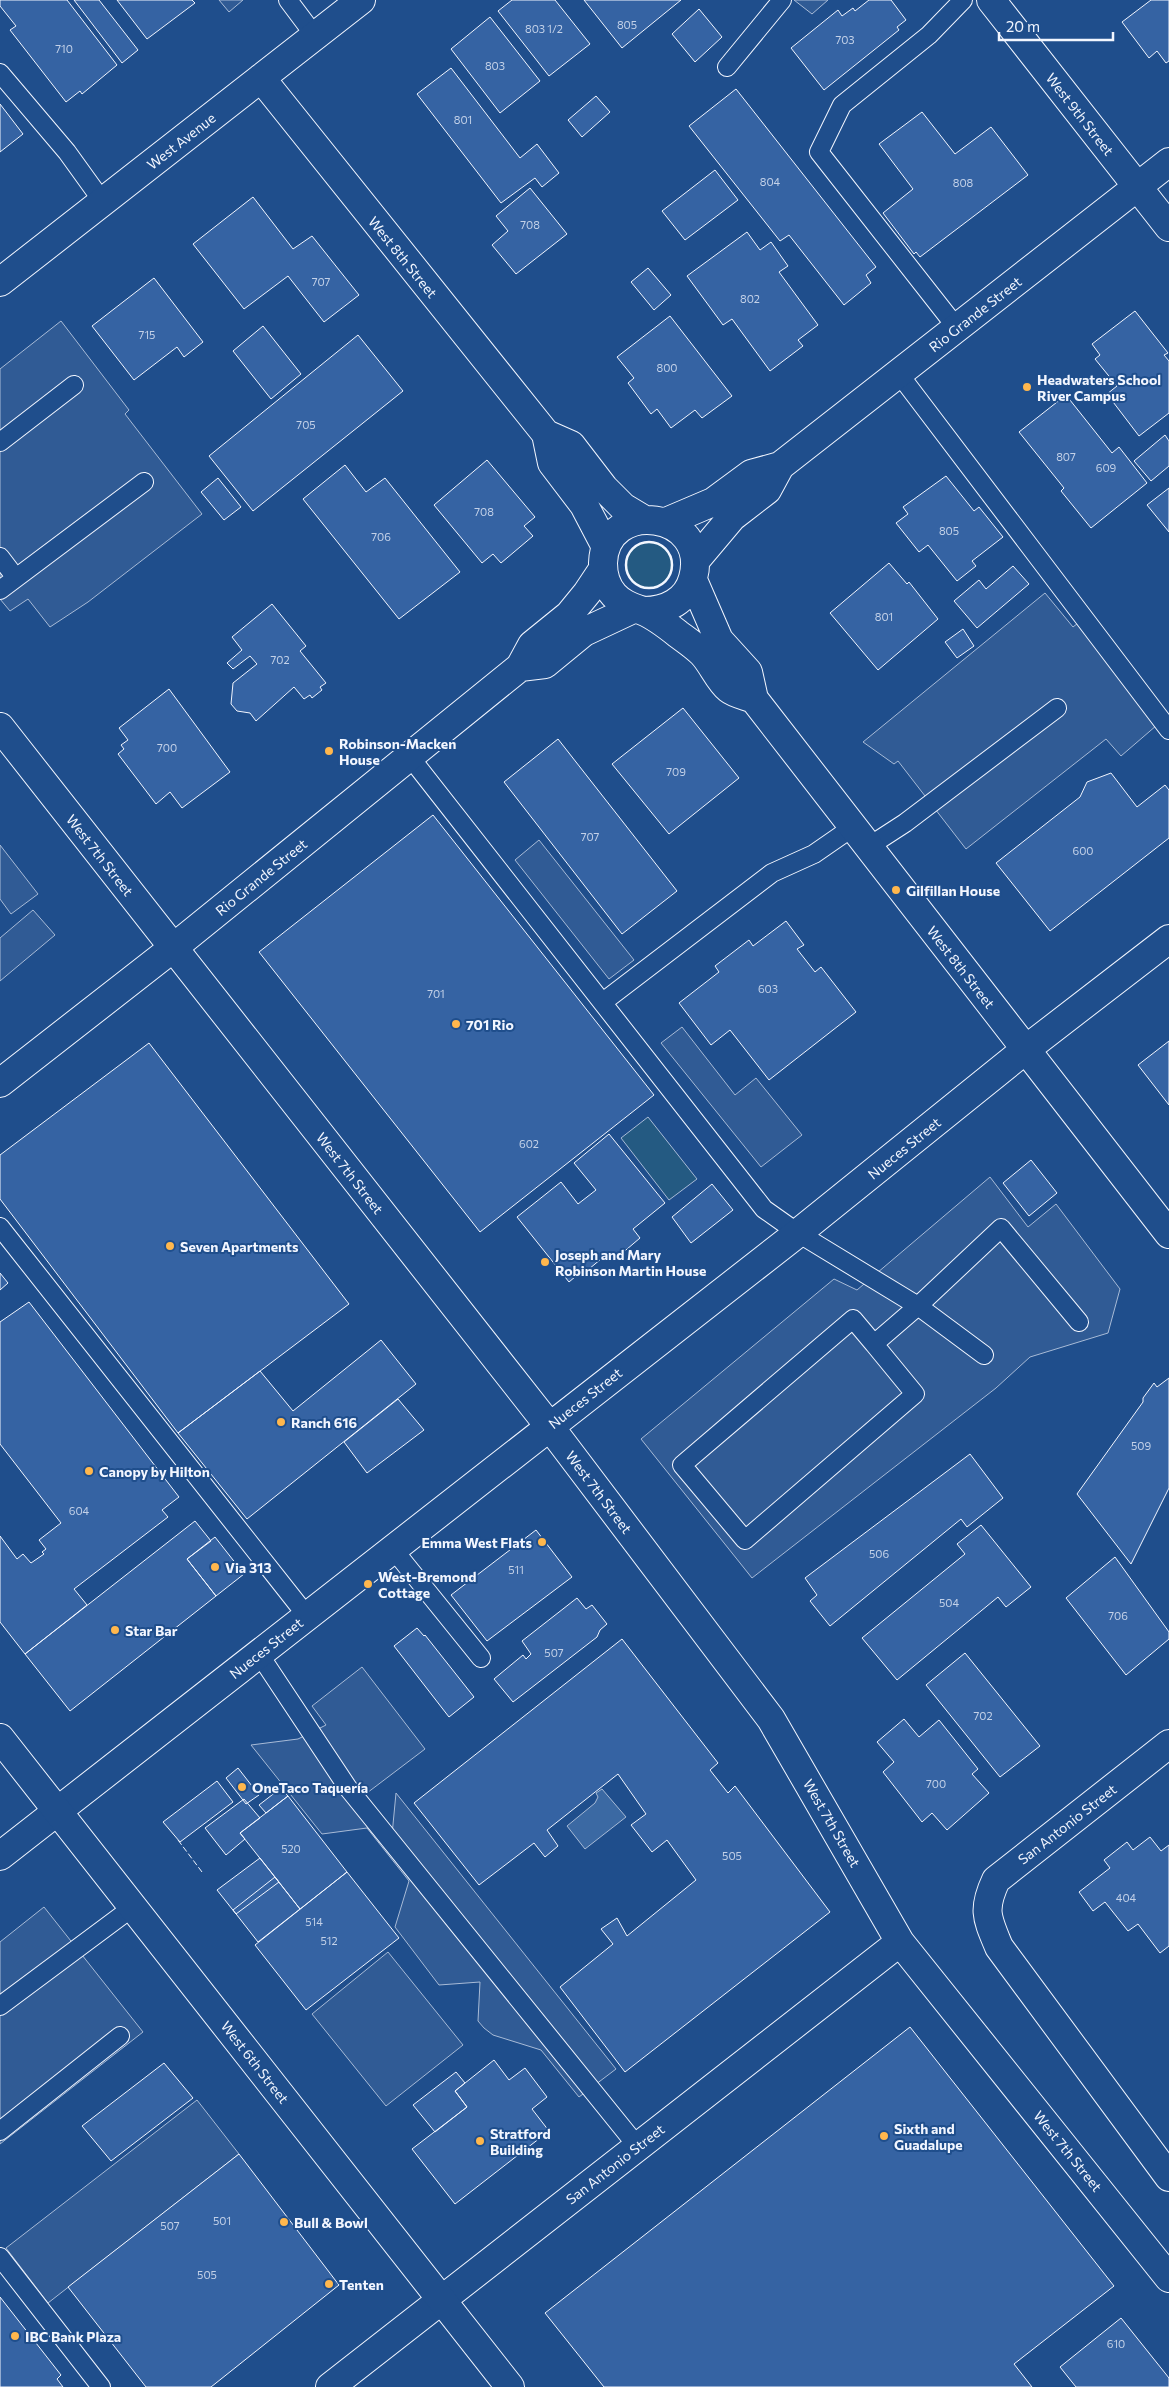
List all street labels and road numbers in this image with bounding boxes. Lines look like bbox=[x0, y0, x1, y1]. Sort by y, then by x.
street label: West 9th Street bbox=[1043, 69, 1118, 159]
street label: West Avenue bbox=[143, 109, 219, 173]
street label: West 8th Street bbox=[365, 213, 441, 301]
street label: Rio Grande Street bbox=[925, 272, 1025, 355]
street label: West 7th Street bbox=[63, 811, 137, 899]
street label: Rio Grande Street bbox=[212, 835, 310, 919]
street label: West 8th Street bbox=[924, 922, 999, 1012]
street label: Nueces Street bbox=[864, 1113, 944, 1183]
street label: West 7th Street bbox=[313, 1129, 387, 1217]
street label: Nueces Street bbox=[545, 1364, 625, 1432]
street label: West 7th Street bbox=[562, 1447, 636, 1537]
street label: Nueces Street bbox=[226, 1614, 306, 1682]
street label: West 7th Street bbox=[800, 1776, 864, 1870]
street label: San Antonio Street bbox=[1014, 1780, 1120, 1868]
street label: West 6th Street bbox=[218, 2017, 293, 2107]
street label: West 7th Street bbox=[1030, 2107, 1106, 2195]
street label: San Antonio Street bbox=[562, 2120, 668, 2208]

